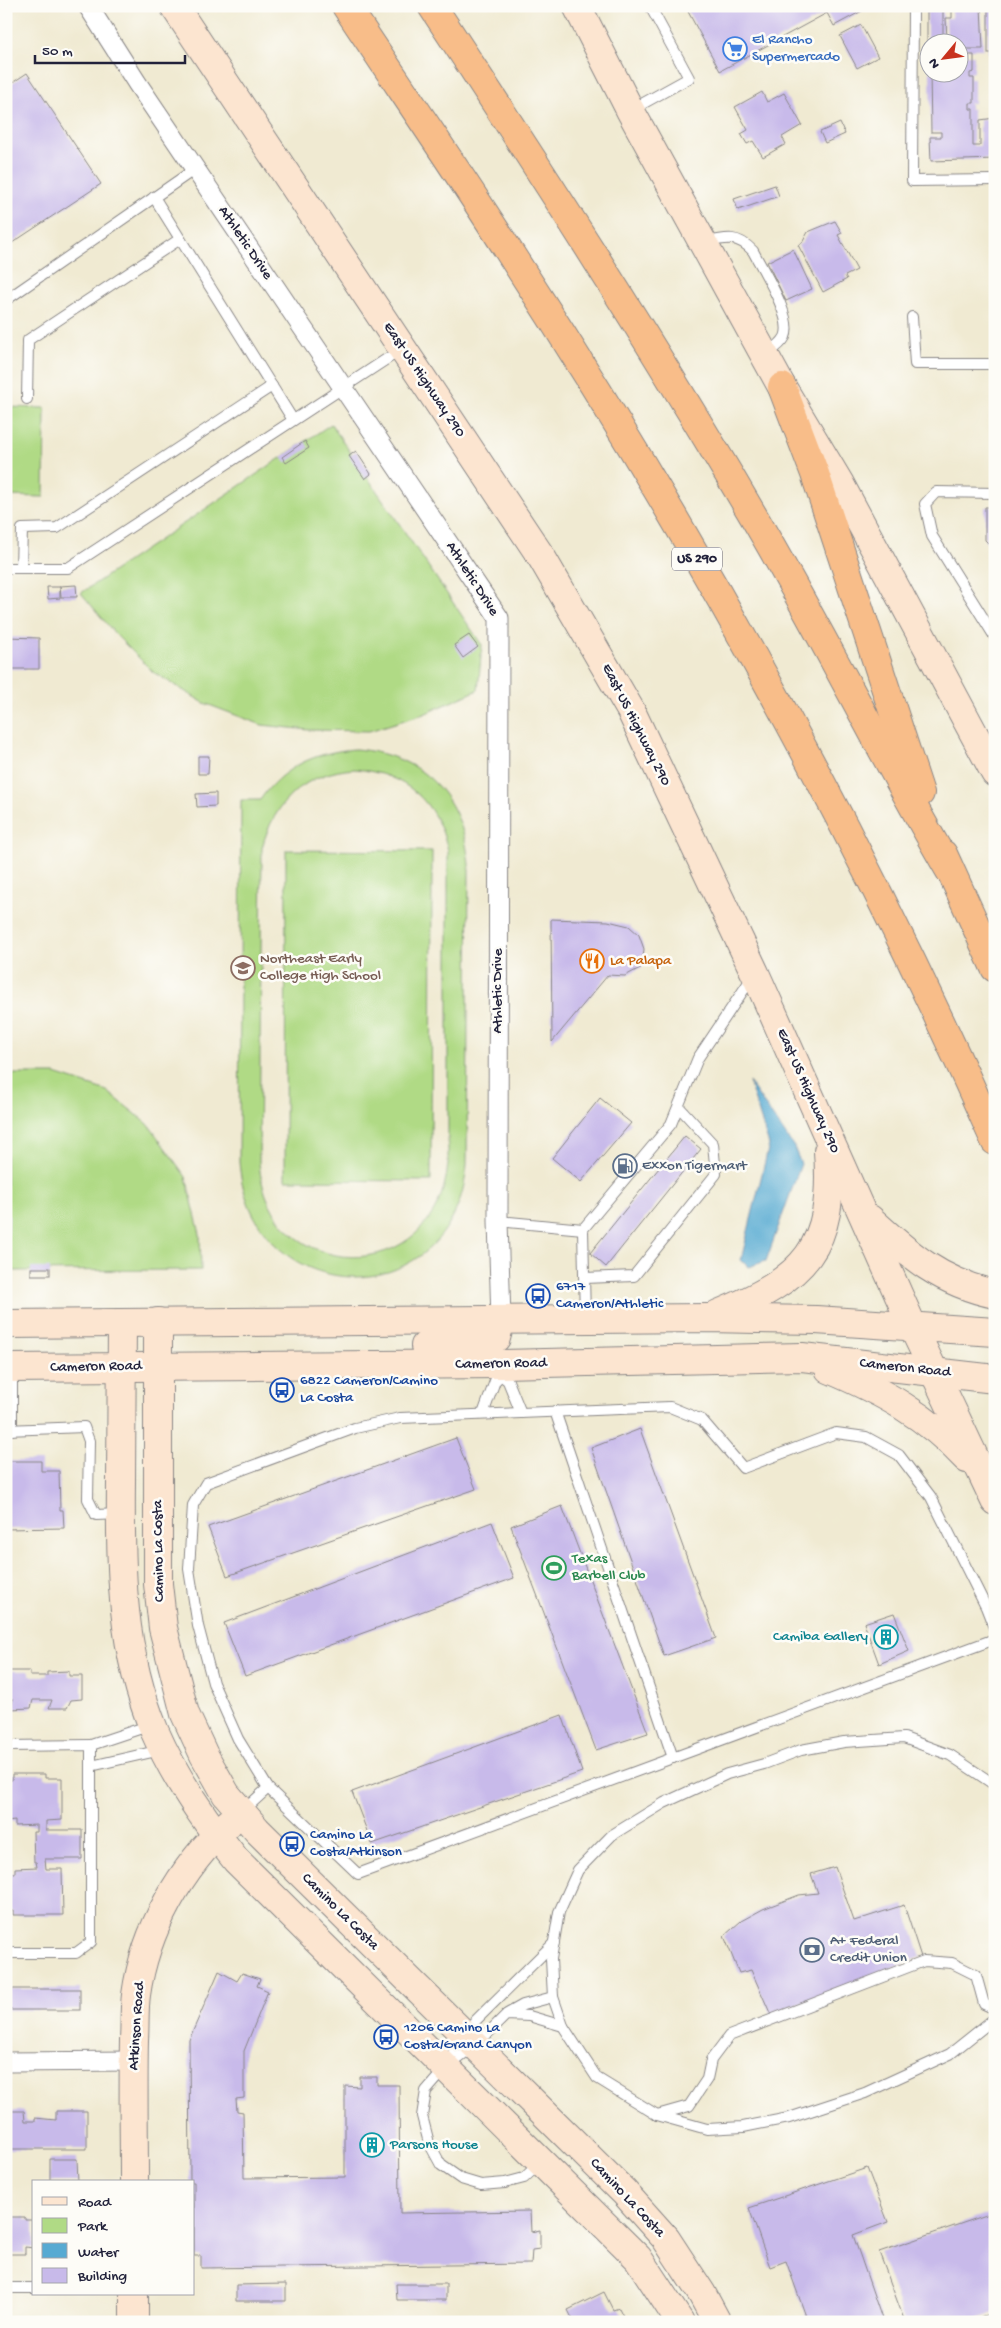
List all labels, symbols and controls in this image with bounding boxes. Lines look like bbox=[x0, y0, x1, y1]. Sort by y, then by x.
place label: El Rancho Supermercado bbox=[752, 31, 840, 66]
scale bar bbox=[35, 32, 185, 64]
north arrow bbox=[918, 32, 968, 82]
supermarket icon: El Rancho Supermercado bbox=[722, 36, 748, 62]
text: 50 m bbox=[42, 43, 73, 61]
text: N bbox=[925, 55, 944, 71]
street label: Athletic Drive bbox=[214, 203, 276, 283]
street label: East US Highway 290 bbox=[379, 319, 469, 441]
street label: Athletic Drive bbox=[441, 539, 503, 620]
road number: US 290 bbox=[672, 548, 722, 570]
street label: East US Highway 290 bbox=[597, 661, 675, 790]
street label: Athletic Drive bbox=[489, 948, 507, 1033]
restaurant icon: La Palapa bbox=[579, 948, 605, 974]
place label: Northeast Early College High School bbox=[260, 950, 381, 985]
place label: La Palapa bbox=[610, 952, 672, 970]
school or university icon: Northeast Early College High School bbox=[230, 955, 256, 981]
street label: East US Highway 290 bbox=[772, 1026, 844, 1157]
fuel station icon: Exxon Tigermart bbox=[612, 1153, 638, 1179]
place label: Exxon Tigermart bbox=[642, 1157, 748, 1175]
place label: 6717 Cameron/Athletic bbox=[556, 1278, 664, 1313]
bus stop icon: 6717 Cameron/Athletic bbox=[525, 1283, 551, 1309]
street label: Cameron Road bbox=[455, 1354, 548, 1374]
street label: Cameron Road bbox=[859, 1354, 953, 1382]
street label: Cameron Road bbox=[50, 1357, 143, 1377]
place label: 6822 Cameron/Camino La Costa bbox=[300, 1372, 438, 1407]
bus stop icon: 6822 Cameron/Camino La Costa bbox=[269, 1377, 295, 1403]
street label: Camino La Costa bbox=[149, 1499, 169, 1602]
place label: Texas Barbell Club bbox=[571, 1550, 646, 1585]
sports icon: Texas Barbell Club bbox=[541, 1555, 567, 1581]
building icon: Camiba Gallery bbox=[873, 1624, 899, 1650]
place label: Camiba Gallery bbox=[773, 1628, 869, 1646]
place label: Camino La Costa/Atkinson bbox=[310, 1826, 402, 1861]
bus stop icon: Camino La Costa/Atkinson bbox=[279, 1831, 305, 1857]
street label: Camino La Costa bbox=[298, 1870, 383, 1955]
place label: A+ Federal Credit Union bbox=[830, 1932, 907, 1967]
bank icon: A+ Federal Credit Union bbox=[799, 1937, 825, 1963]
street label: Atkinson Road bbox=[125, 1980, 149, 2071]
place label: 1206 Camino La Costa/Grand Canyon bbox=[403, 2019, 532, 2054]
bus stop icon: 1206 Camino La Costa/Grand Canyon bbox=[373, 2024, 399, 2050]
building icon: Parsons House bbox=[359, 2132, 385, 2158]
place label: Parsons House bbox=[389, 2136, 478, 2154]
street label: Camino La Costa bbox=[586, 2155, 669, 2242]
legend bbox=[32, 2180, 195, 2296]
text: Road bbox=[78, 2194, 112, 2212]
text: Park bbox=[77, 2218, 108, 2236]
text: Water bbox=[78, 2244, 120, 2262]
text: Building bbox=[77, 2268, 127, 2286]

